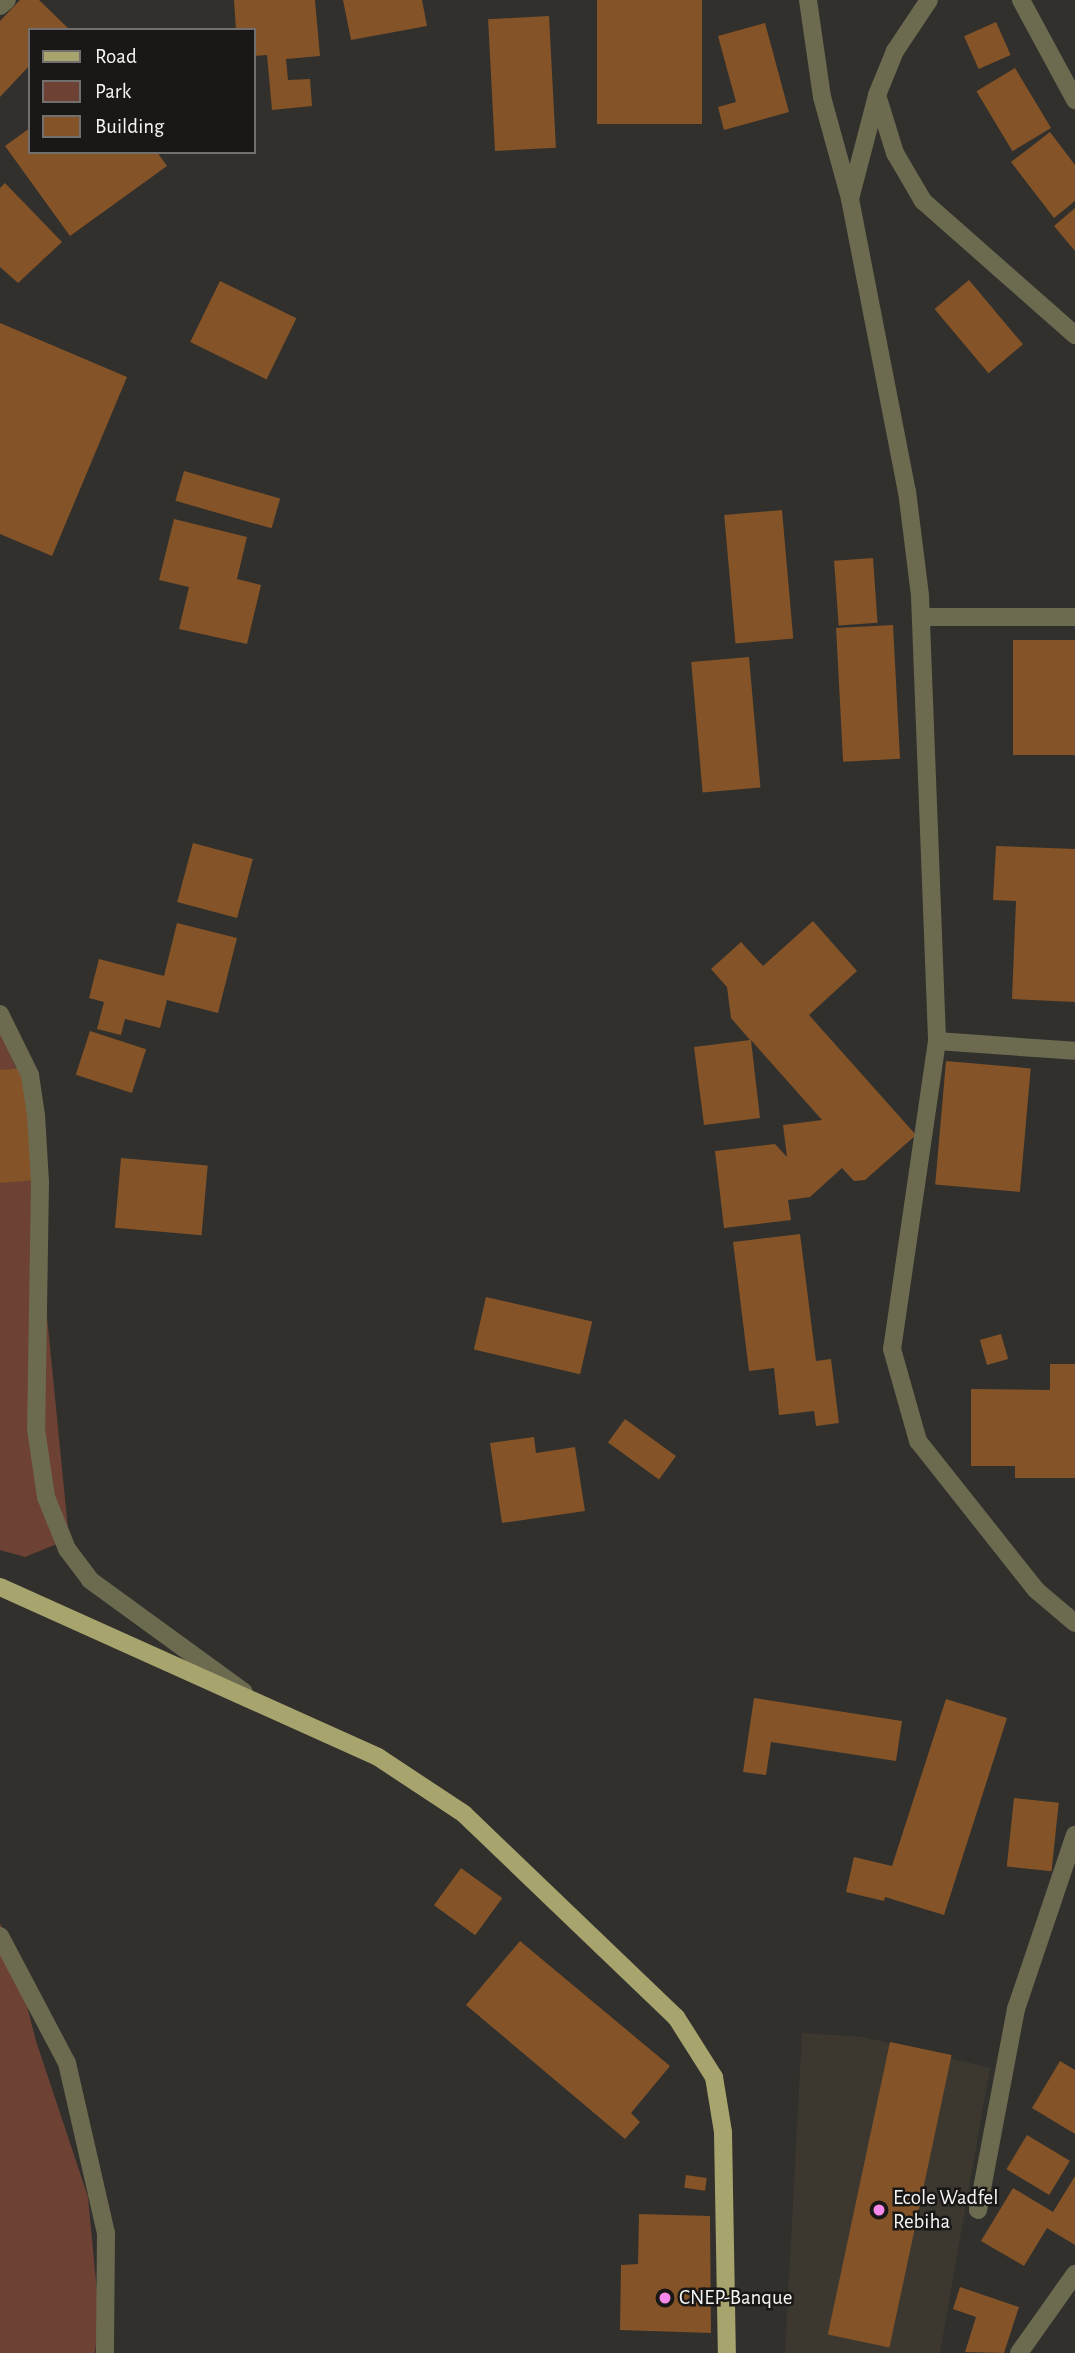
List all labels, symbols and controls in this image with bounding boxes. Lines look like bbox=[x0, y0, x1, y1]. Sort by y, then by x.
legend bbox=[28, 28, 256, 154]
text: Road bbox=[95, 46, 137, 67]
text: Park bbox=[95, 81, 131, 102]
text: Building bbox=[95, 116, 164, 137]
place label: Ecole Wadfel Rebiha bbox=[893, 2185, 998, 2235]
marker: Ecole Wadfel Rebiha bbox=[871, 2202, 887, 2218]
place label: CNEP-Banque bbox=[679, 2285, 792, 2311]
marker: CNEP-Banque bbox=[657, 2290, 673, 2306]

